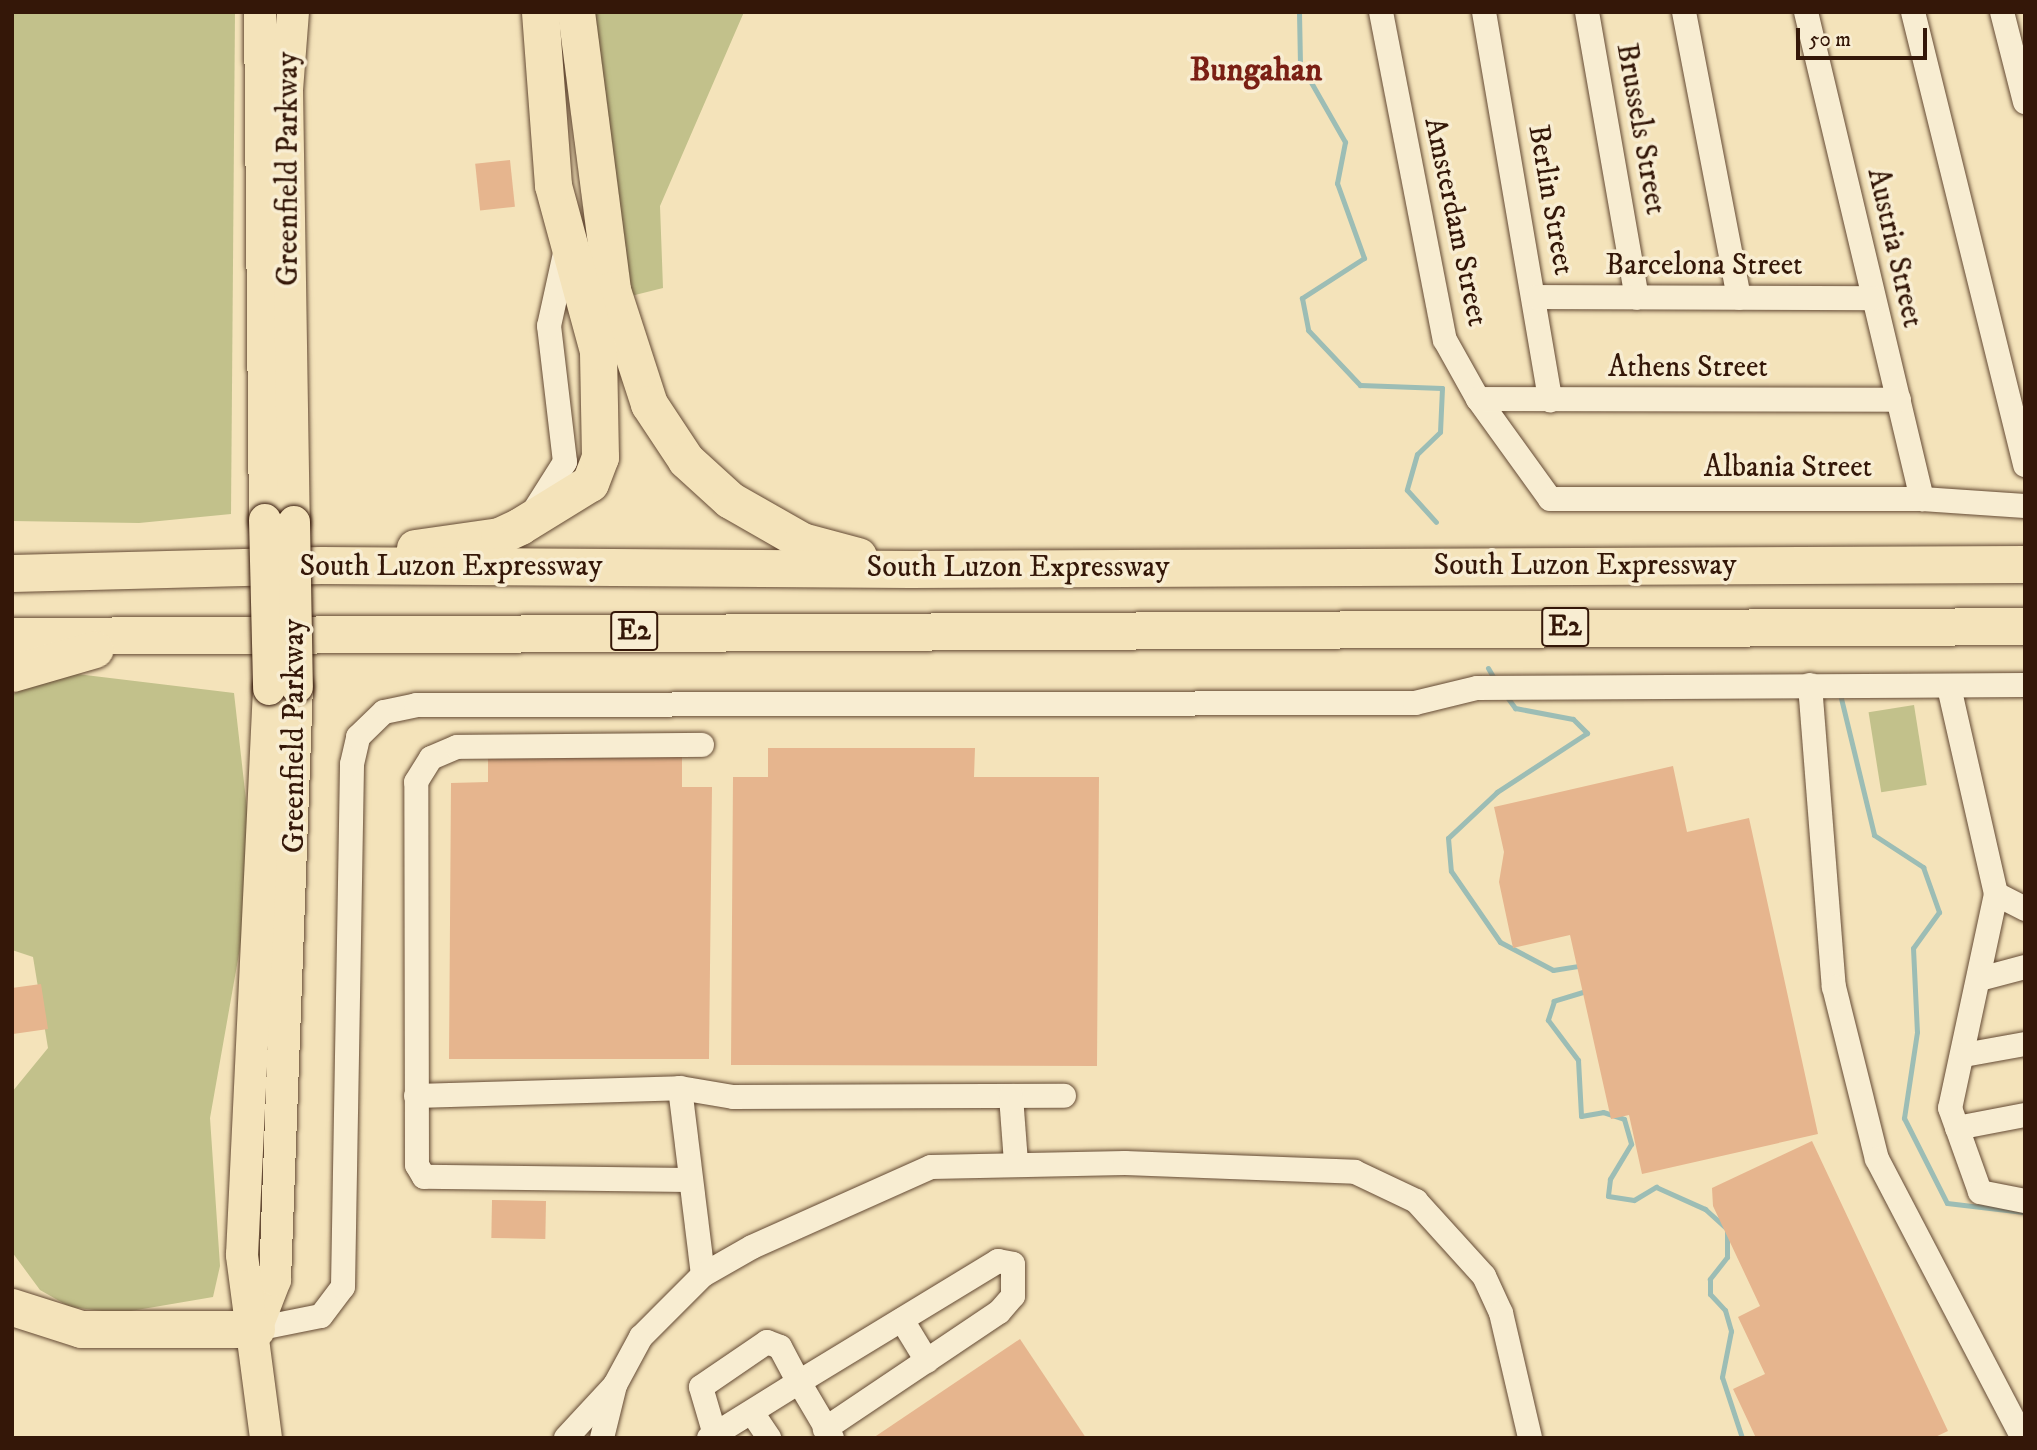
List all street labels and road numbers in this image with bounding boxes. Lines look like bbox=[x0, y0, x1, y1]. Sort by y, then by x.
street label: Brussels Street bbox=[1607, 41, 1673, 217]
street label: Greenfield Parkway bbox=[271, 52, 307, 286]
street label: Amsterdam Street bbox=[1415, 114, 1495, 330]
street label: Berlin Street bbox=[1519, 122, 1581, 278]
street label: Austria Street bbox=[1858, 165, 1930, 331]
street label: Barcelona Street bbox=[1605, 248, 1803, 284]
street label: Athens Street bbox=[1608, 350, 1768, 386]
street label: Albania Street bbox=[1704, 450, 1872, 486]
street label: South Luzon Expressway bbox=[1434, 548, 1736, 584]
street label: South Luzon Expressway bbox=[300, 549, 602, 585]
street label: South Luzon Expressway bbox=[867, 550, 1169, 586]
road number: E2 bbox=[1540, 602, 1590, 652]
road number: E2 bbox=[610, 606, 658, 656]
street label: Greenfield Parkway bbox=[277, 619, 313, 853]

